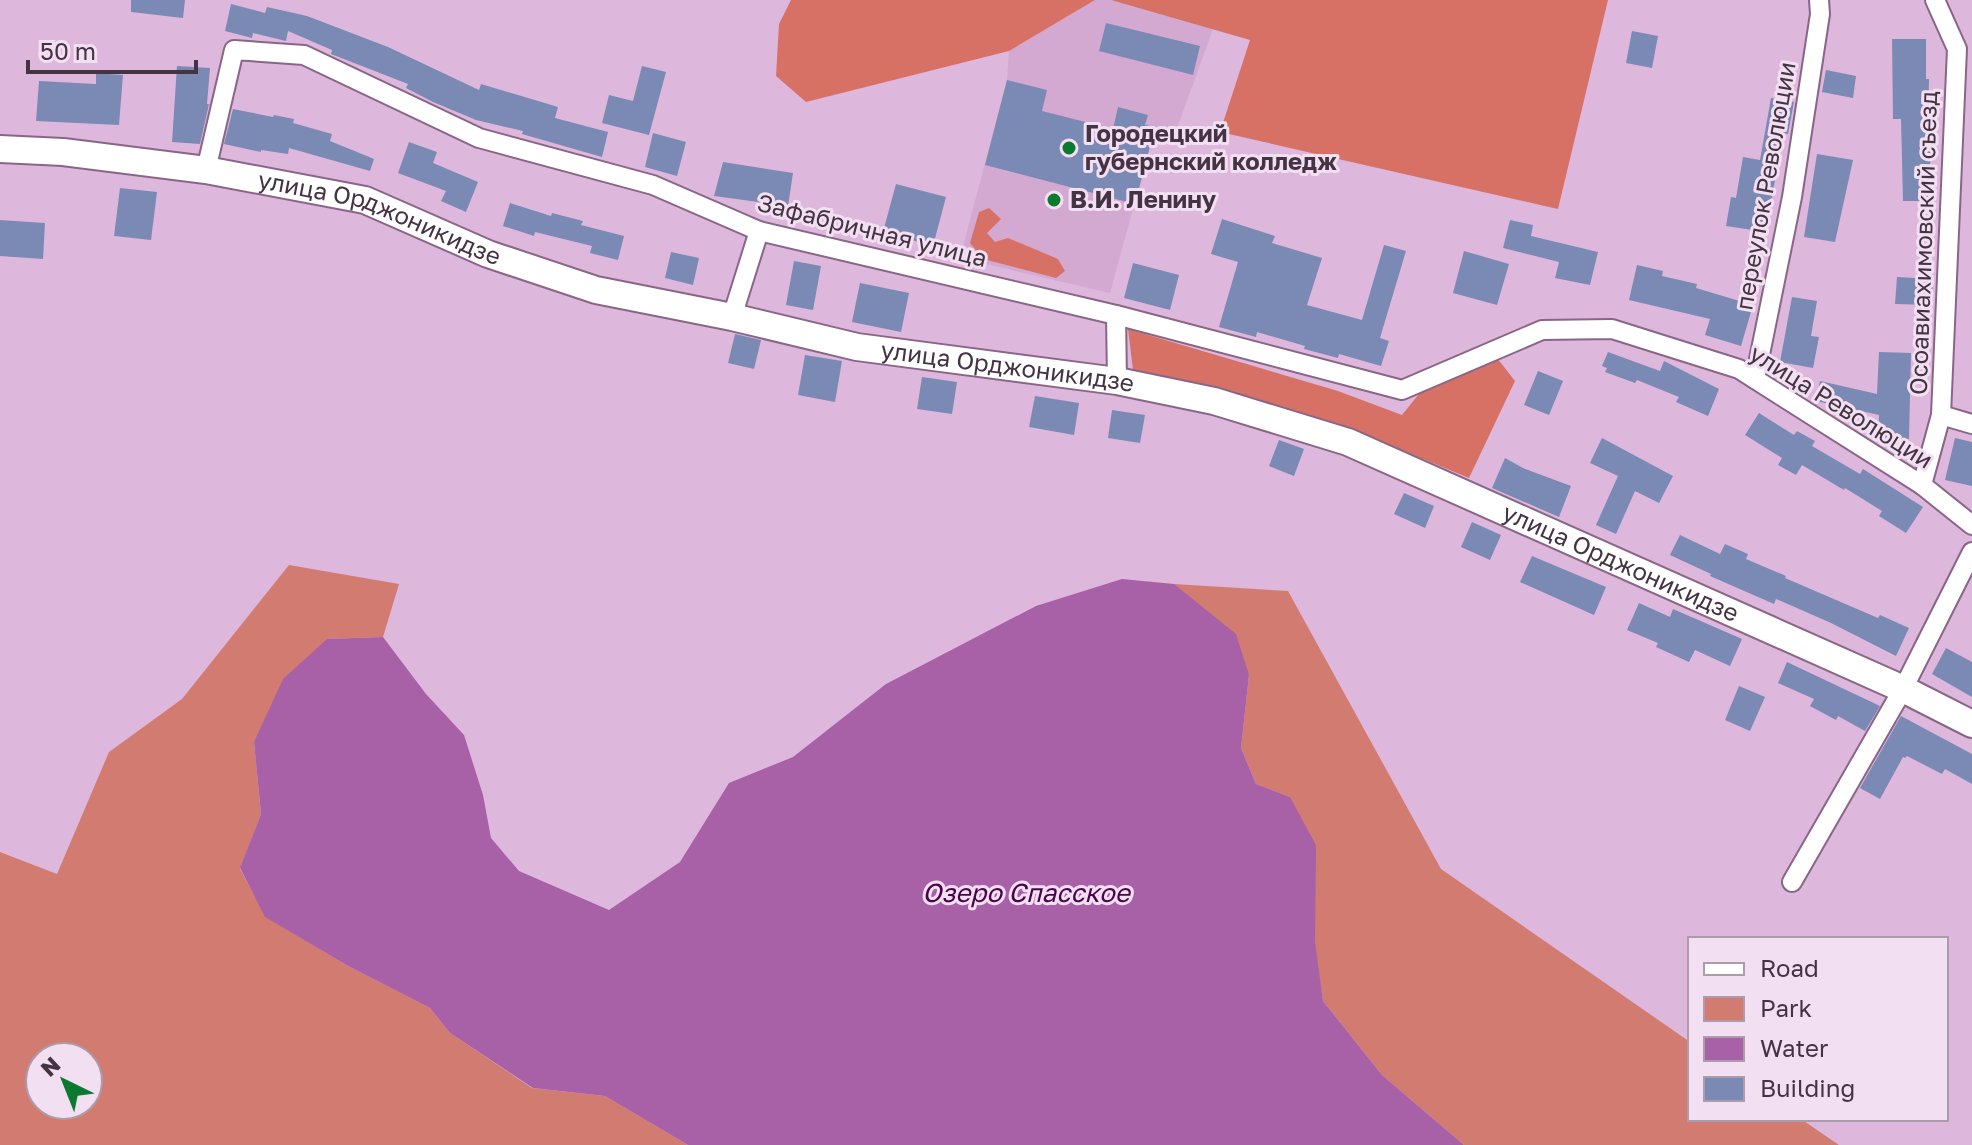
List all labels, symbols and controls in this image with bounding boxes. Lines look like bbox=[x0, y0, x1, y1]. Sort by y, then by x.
scale bar bbox=[28, 24, 196, 74]
text: 50 m bbox=[40, 36, 96, 65]
street label: переулок Революции bbox=[1728, 59, 1801, 312]
street label: Осоавиахимовский съезд bbox=[1903, 90, 1942, 395]
place label: Городецкий губернский колледж bbox=[1085, 118, 1337, 175]
marker: Городецкий губернский колледж bbox=[1060, 139, 1078, 157]
street label: улица Орджоникидзе bbox=[256, 164, 505, 270]
place label: В.И. Ленину bbox=[1070, 184, 1217, 213]
street label: Зафабричная улица bbox=[755, 187, 990, 272]
marker: В.И. Ленину bbox=[1045, 191, 1063, 209]
street label: улица Орджоникидзе bbox=[879, 334, 1137, 397]
street label: улица Революции bbox=[1745, 338, 1939, 474]
street label: улица Орджоникидзе bbox=[1499, 497, 1744, 627]
water label: Озеро Спасское bbox=[922, 877, 1132, 908]
legend bbox=[1688, 937, 1948, 1121]
text: Road bbox=[1760, 953, 1819, 982]
text: Park bbox=[1760, 993, 1812, 1022]
text: Water bbox=[1760, 1033, 1828, 1062]
north arrow bbox=[24, 1041, 104, 1121]
text: N bbox=[35, 1050, 65, 1082]
text: Building bbox=[1760, 1073, 1855, 1102]

